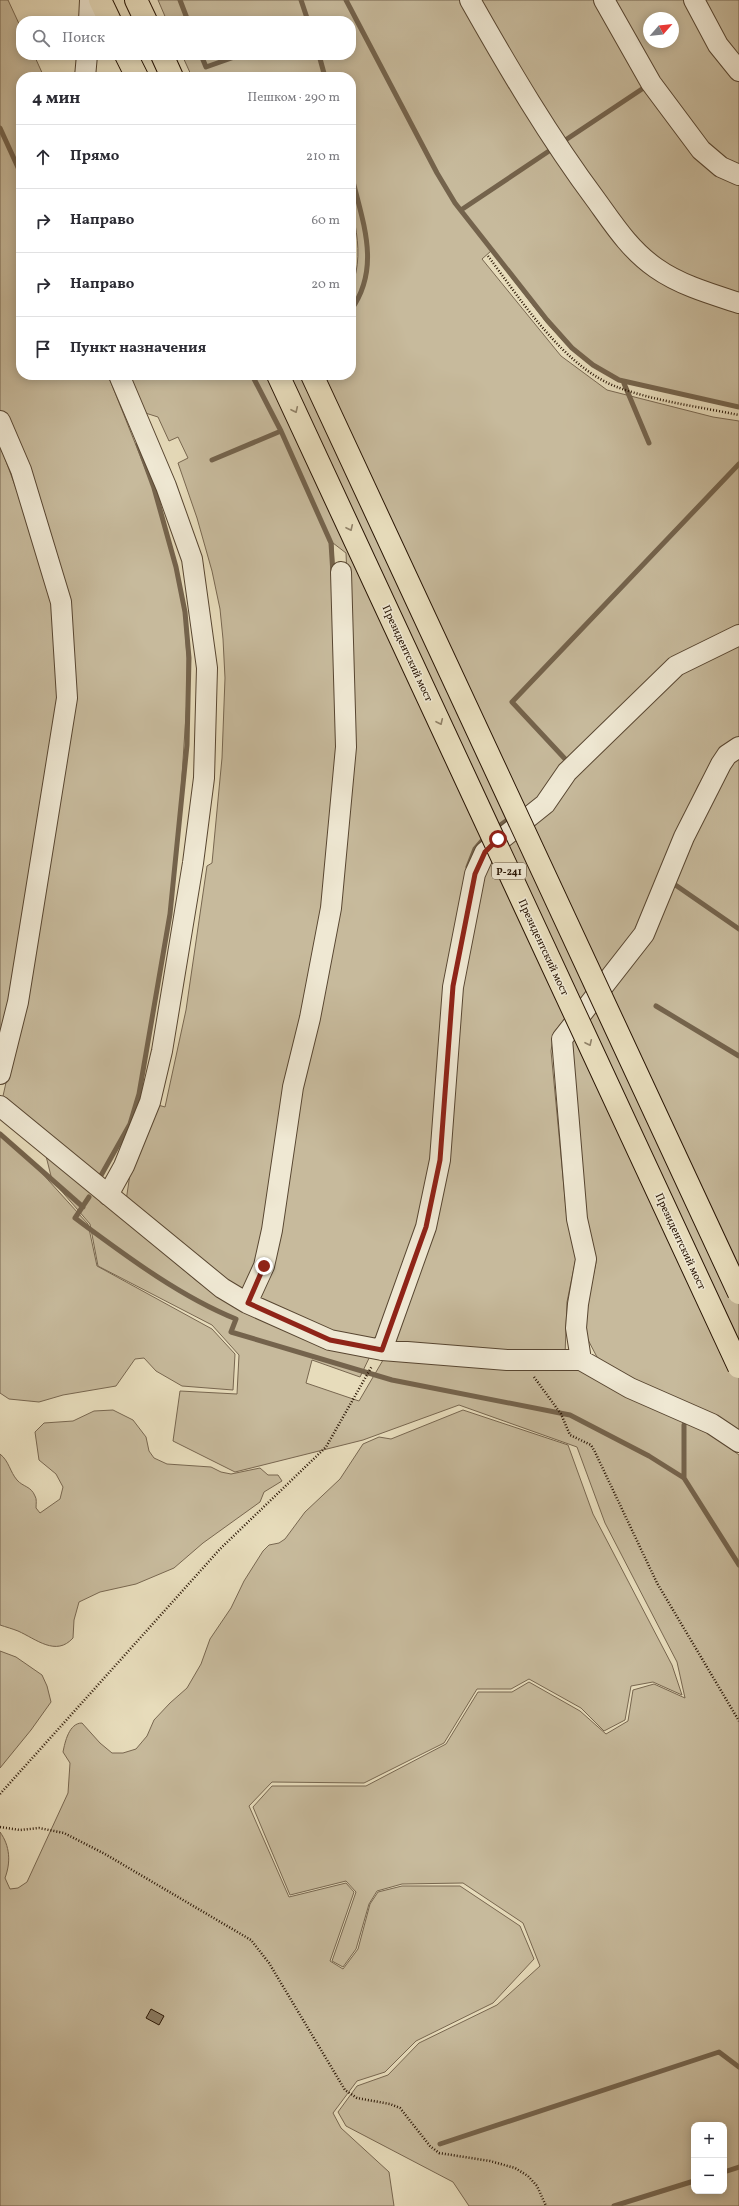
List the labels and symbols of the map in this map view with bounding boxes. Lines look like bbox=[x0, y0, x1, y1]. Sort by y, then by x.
north arrow bbox=[643, 12, 679, 48]
one-way arrow bbox=[290, 406, 298, 414]
one-way arrow bbox=[345, 525, 353, 532]
street label: Президентский мост bbox=[378, 603, 436, 705]
one-way arrow bbox=[435, 718, 443, 726]
route start bbox=[489, 830, 507, 848]
road number: Р-241 bbox=[492, 863, 526, 879]
street label: Президентский мост bbox=[514, 897, 572, 999]
one-way arrow bbox=[584, 1039, 592, 1047]
street label: Президентский мост bbox=[651, 1191, 709, 1293]
route end bbox=[255, 1257, 273, 1275]

